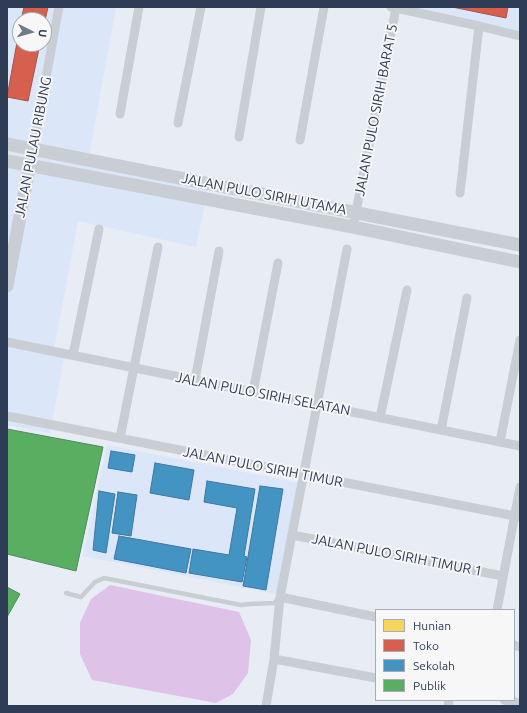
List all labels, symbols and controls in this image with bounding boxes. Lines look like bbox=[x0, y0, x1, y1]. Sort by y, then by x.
north arrow bbox=[12, 12, 52, 52]
street label: JALAN PULO SIRIH BARAT 5 bbox=[351, 23, 401, 197]
text: U bbox=[37, 29, 49, 38]
street label: JALAN PULAU RIBUNG bbox=[11, 75, 55, 219]
street label: JALAN PULO SIRIH UTAMA bbox=[180, 170, 348, 218]
street label: JALAN PULO SIRIH SELATAN bbox=[174, 369, 352, 419]
street label: JALAN PULO SIRIH TIMUR bbox=[182, 443, 344, 491]
street label: JALAN PULO SIRIH TIMUR 1 bbox=[310, 530, 484, 580]
legend bbox=[375, 609, 515, 701]
text: Hunian bbox=[413, 619, 451, 632]
text: Toko bbox=[413, 639, 439, 652]
text: Sekolah bbox=[413, 659, 455, 672]
text: Publik bbox=[413, 679, 446, 692]

